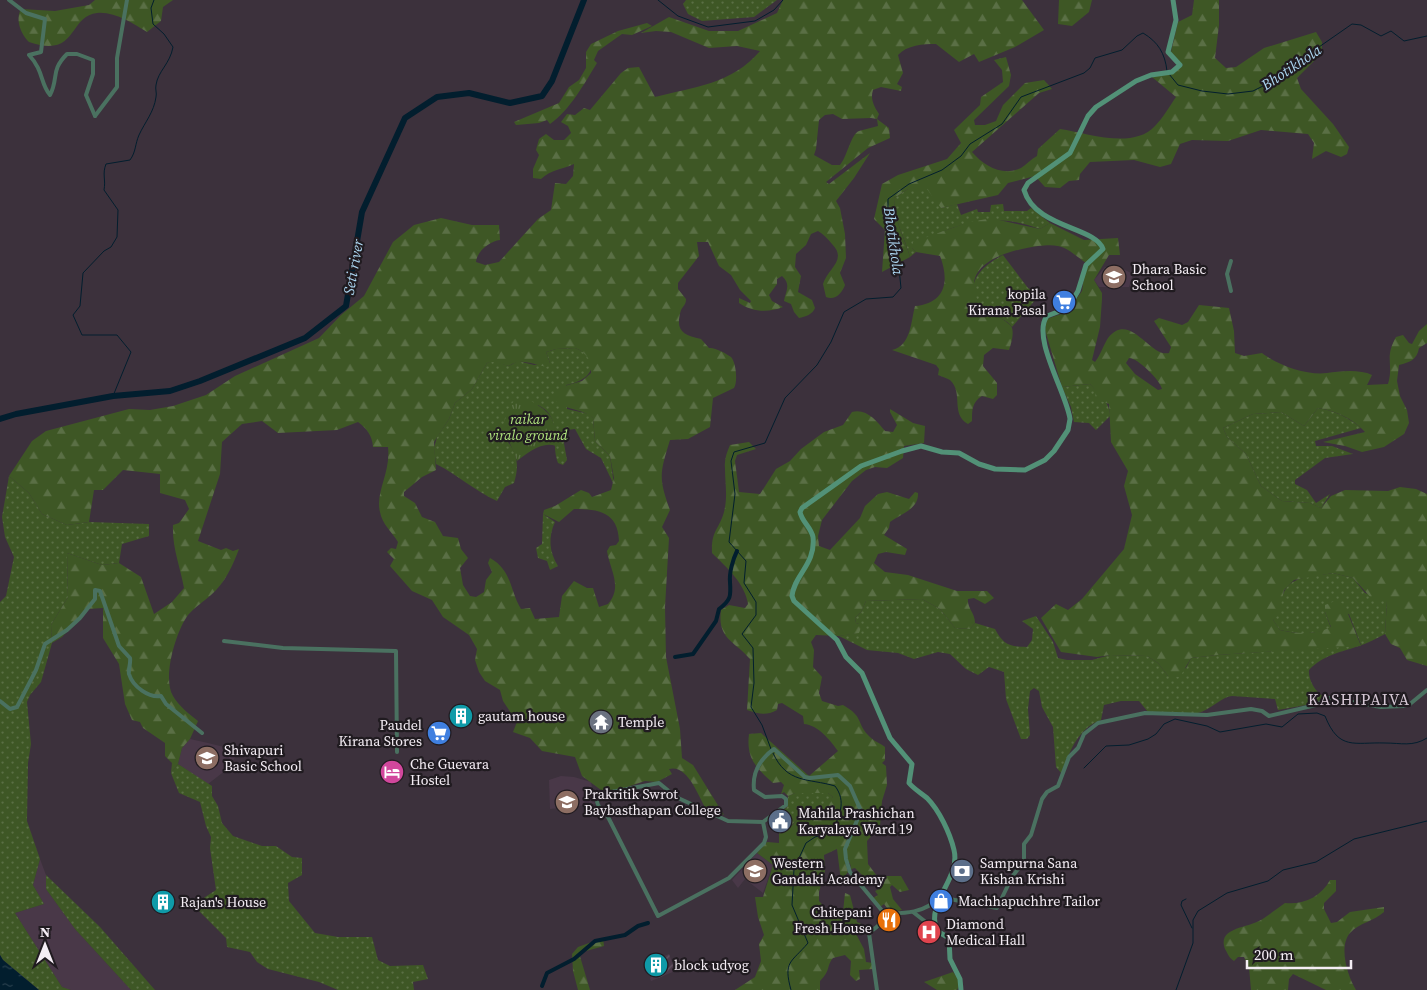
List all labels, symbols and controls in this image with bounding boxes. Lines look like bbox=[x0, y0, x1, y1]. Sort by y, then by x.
water label: Bhotikhola bbox=[1256, 39, 1325, 95]
water label: Bhotikhola bbox=[879, 205, 909, 276]
water label: Seti river bbox=[338, 237, 368, 296]
place label: Dhara Basic School bbox=[1132, 259, 1207, 295]
school or university icon: Dhara Basic School bbox=[1101, 264, 1127, 290]
place label: kopila Kirana Pasal bbox=[968, 284, 1047, 320]
supermarket icon: kopila Kirana Pasal bbox=[1051, 289, 1077, 315]
park label: raikar viralo ground bbox=[488, 409, 568, 445]
district label: KASHIPAIVA bbox=[1308, 688, 1410, 710]
building icon: gautam house bbox=[448, 703, 474, 729]
place label: gautam house bbox=[478, 706, 565, 726]
temple icon: Temple bbox=[588, 709, 614, 735]
place label: Temple bbox=[618, 712, 664, 732]
place label: Paudel Kirana Stores bbox=[339, 715, 422, 751]
supermarket icon: Paudel Kirana Stores bbox=[426, 720, 452, 746]
place label: Shivapuri Basic School bbox=[224, 740, 302, 776]
school or university icon: Shivapuri Basic School bbox=[194, 745, 220, 771]
place label: Che Guevara Hostel bbox=[410, 754, 490, 790]
hotel icon: Che Guevara Hostel bbox=[379, 759, 405, 785]
place label: Prakritik Swrot Baybasthapan College bbox=[584, 784, 721, 820]
school or university icon: Prakritik Swrot Baybasthapan College bbox=[554, 789, 580, 815]
place label: Mahila Prashichan Karyalaya Ward 19 bbox=[798, 803, 915, 839]
public building icon: Mahila Prashichan Karyalaya Ward 19 bbox=[767, 808, 793, 834]
place label: Western Gandaki Academy bbox=[772, 853, 885, 889]
place label: Sampurna Sana Kishan Krishi bbox=[980, 853, 1078, 889]
school or university icon: Western Gandaki Academy bbox=[742, 858, 768, 884]
bank icon: Sampurna Sana Kishan Krishi bbox=[949, 858, 975, 884]
shop icon: Machhapuchhre Tailor bbox=[928, 888, 954, 914]
building icon: Rajan's House bbox=[150, 889, 176, 915]
place label: Machhapuchhre Tailor bbox=[958, 891, 1100, 911]
place label: Rajan's House bbox=[180, 892, 266, 912]
place label: Chitepani Fresh House bbox=[794, 902, 872, 938]
restaurant icon: Chitepani Fresh House bbox=[876, 907, 902, 933]
place label: Diamond Medical Hall bbox=[946, 914, 1025, 950]
hospital icon: Diamond Medical Hall bbox=[916, 919, 942, 945]
north arrow bbox=[20, 920, 70, 970]
text: N bbox=[40, 922, 50, 942]
scale bar bbox=[1247, 938, 1351, 970]
text: 200 m bbox=[1254, 944, 1294, 965]
building icon: block udyog bbox=[643, 952, 669, 978]
place label: block udyog bbox=[674, 955, 749, 975]

